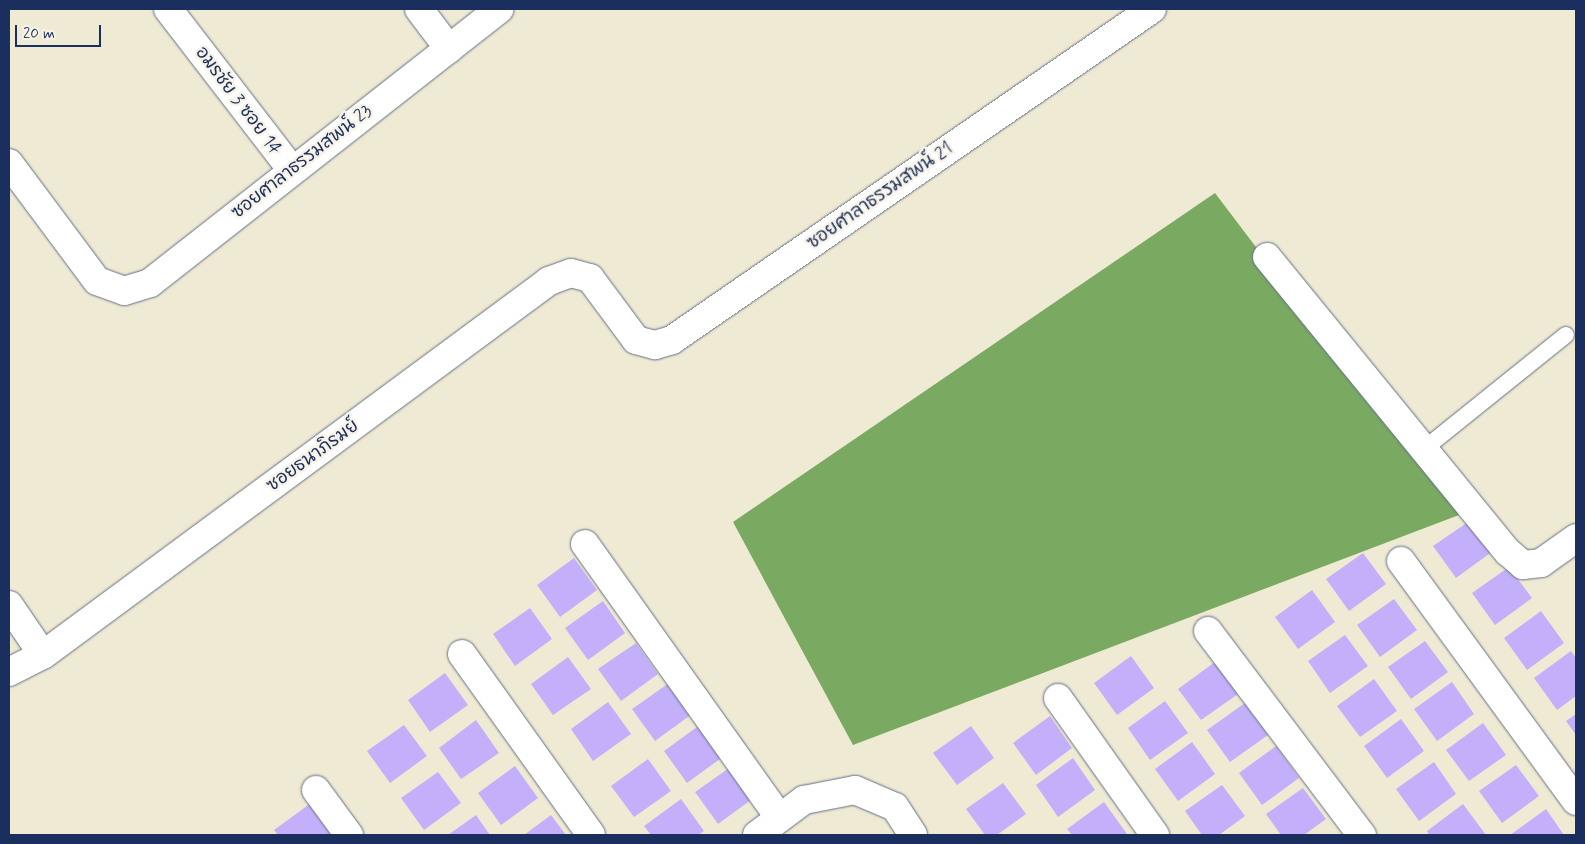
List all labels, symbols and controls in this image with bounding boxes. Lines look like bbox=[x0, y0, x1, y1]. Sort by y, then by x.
scale bar bbox=[18, 15, 104, 47]
text: 20 m bbox=[23, 24, 55, 44]
street label: อมรชัย 3 ซอย 14 bbox=[190, 43, 286, 159]
street label: ซอยศาลาธรรมสพน์ 23 bbox=[227, 100, 377, 224]
street label: ซอยศาลาธรรมสพน์ 21 bbox=[803, 138, 957, 254]
street label: ซอยธนาภิรมย์ bbox=[263, 415, 363, 497]

